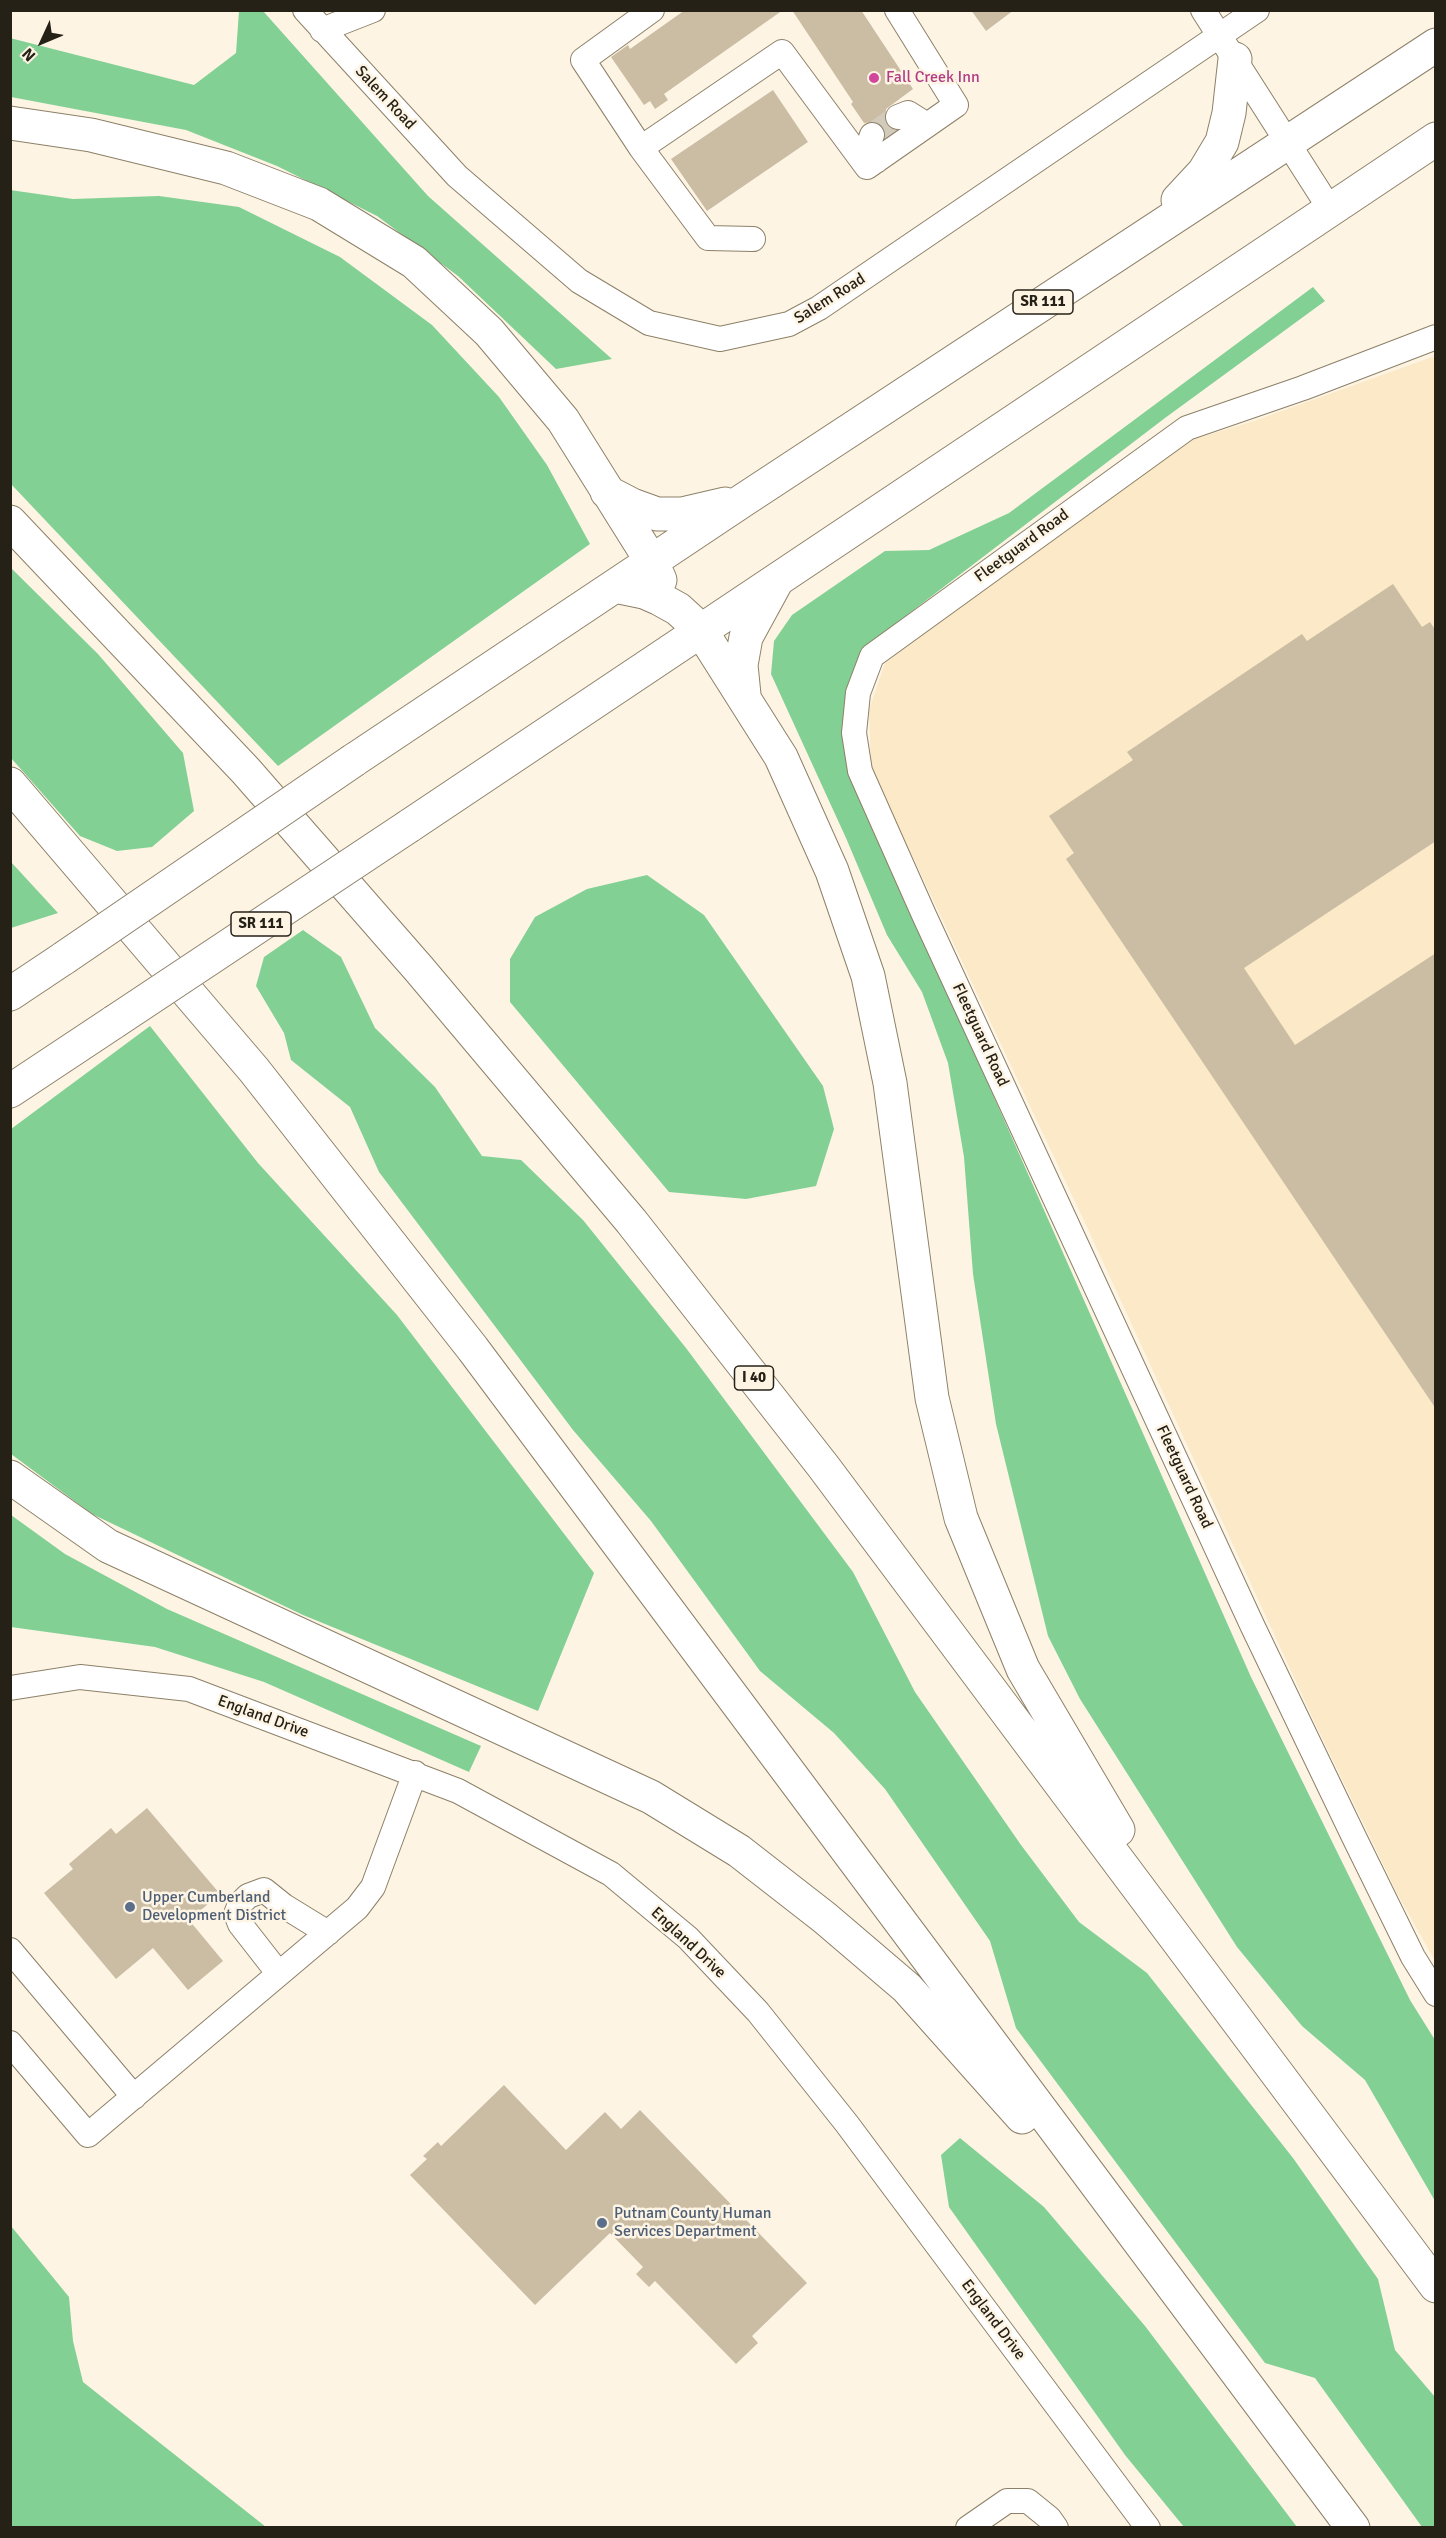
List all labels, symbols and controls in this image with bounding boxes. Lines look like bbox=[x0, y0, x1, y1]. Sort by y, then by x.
north arrow bbox=[12, 12, 72, 72]
text: N bbox=[18, 44, 40, 65]
street label: Salem Road bbox=[351, 62, 419, 134]
place label: Fall Creek Inn bbox=[886, 68, 980, 88]
marker: Fall Creek Inn bbox=[867, 71, 881, 85]
street label: Salem Road bbox=[791, 270, 869, 328]
road number: SR 111 bbox=[1013, 290, 1073, 314]
street label: Fleetguard Road bbox=[971, 505, 1073, 587]
road number: SR 111 bbox=[231, 912, 291, 936]
street label: Fleetguard Road bbox=[948, 980, 1012, 1090]
road number: I 40 bbox=[734, 1366, 774, 1390]
street label: Fleetguard Road bbox=[1152, 1422, 1216, 1532]
street label: England Drive bbox=[215, 1692, 311, 1742]
place label: Upper Cumberland Development District bbox=[142, 1888, 286, 1926]
marker: Upper Cumberland Development District bbox=[123, 1900, 137, 1914]
street label: England Drive bbox=[647, 1903, 729, 1983]
place label: Putnam County Human Services Department bbox=[614, 2204, 771, 2242]
marker: Putnam County Human Services Department bbox=[595, 2216, 609, 2230]
street label: England Drive bbox=[957, 2276, 1029, 2364]

